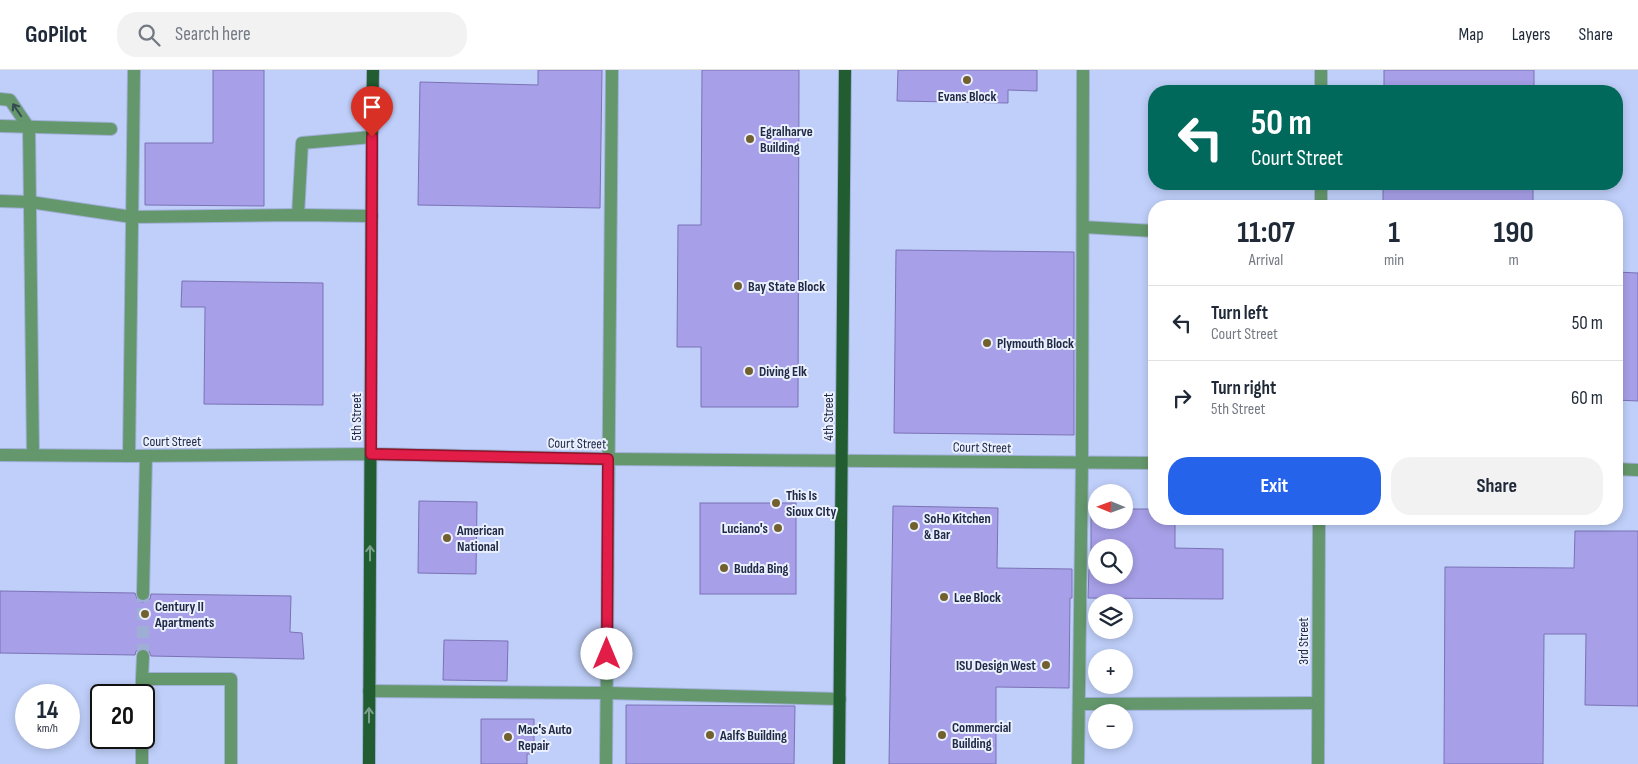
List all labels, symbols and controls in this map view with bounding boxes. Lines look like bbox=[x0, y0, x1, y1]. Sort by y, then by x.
search box bbox=[117, 12, 467, 57]
text: GoPilot bbox=[25, 20, 87, 49]
icon: search bbox=[135, 21, 163, 49]
text: Search here bbox=[175, 23, 251, 46]
text: Map bbox=[1459, 24, 1484, 45]
text: Layers bbox=[1512, 24, 1551, 45]
text: Share bbox=[1579, 24, 1613, 45]
marker: Evans Block bbox=[961, 74, 973, 86]
pin bbox=[351, 86, 393, 137]
place label: Evans Block bbox=[938, 88, 996, 105]
icon: arrive bbox=[358, 93, 386, 121]
text: 50 m bbox=[1251, 102, 1312, 145]
one-way arrow bbox=[12, 103, 22, 117]
icon: left bbox=[1168, 105, 1233, 170]
place label: Egralharve Building bbox=[760, 123, 813, 156]
marker: Egralharve Building bbox=[744, 133, 756, 145]
text: Court Street bbox=[1251, 145, 1343, 172]
text: 11:07 bbox=[1237, 215, 1295, 251]
text: 1 bbox=[1388, 215, 1400, 251]
text: 190 bbox=[1493, 215, 1534, 251]
text: Arrival bbox=[1249, 251, 1283, 270]
text: min bbox=[1384, 251, 1404, 270]
text: m bbox=[1508, 251, 1519, 270]
place label: Bay State Block bbox=[748, 278, 825, 295]
marker: Bay State Block bbox=[732, 280, 744, 292]
text: Turn left bbox=[1211, 302, 1268, 325]
icon: left bbox=[1168, 309, 1196, 337]
text: 50 m bbox=[1572, 312, 1603, 335]
text: Court Street bbox=[1211, 325, 1278, 344]
place label: Plymouth Block bbox=[997, 335, 1074, 352]
marker: Plymouth Block bbox=[981, 337, 993, 349]
place label: Diving Elk bbox=[759, 363, 807, 380]
marker: Diving Elk bbox=[743, 365, 755, 377]
text: Turn right bbox=[1211, 377, 1276, 400]
icon: right bbox=[1168, 384, 1196, 412]
text: 60 m bbox=[1571, 387, 1603, 410]
street label: 5th Street bbox=[348, 393, 365, 441]
street label: 4th Street bbox=[820, 393, 837, 441]
text: 5th Street bbox=[1211, 400, 1265, 419]
street label: Court Street bbox=[143, 433, 201, 450]
street label: Court Street bbox=[548, 434, 606, 453]
street label: Court Street bbox=[953, 438, 1011, 457]
button: Exit bbox=[1168, 457, 1381, 515]
button: Share bbox=[1391, 457, 1603, 515]
north arrow bbox=[1088, 484, 1132, 529]
map controls bbox=[1088, 484, 1133, 749]
place label: This Is Sioux CIty bbox=[786, 487, 836, 520]
marker: This Is Sioux CIty bbox=[770, 497, 782, 509]
place label: SoHo Kitchen & Bar bbox=[924, 510, 991, 543]
place label: Luciano's bbox=[722, 520, 768, 537]
marker: SoHo Kitchen & Bar bbox=[908, 520, 920, 532]
place label: American National bbox=[456, 522, 504, 555]
marker: Luciano's bbox=[772, 522, 784, 534]
marker: American National bbox=[441, 532, 453, 544]
button: search bbox=[1088, 539, 1133, 584]
one-way arrow bbox=[365, 545, 375, 562]
place label: Budda Bing bbox=[734, 560, 789, 577]
marker: Budda Bing bbox=[718, 562, 730, 574]
place label: Lee Block bbox=[954, 589, 1001, 606]
marker: Lee Block bbox=[938, 591, 950, 603]
button: layers bbox=[1088, 594, 1133, 639]
place label: Century II Apartments bbox=[154, 598, 214, 631]
marker: Century II Apartments bbox=[139, 608, 151, 620]
street label: 3rd Street bbox=[1295, 617, 1312, 665]
position arrow bbox=[580, 627, 632, 679]
button: + bbox=[1088, 649, 1133, 694]
place label: ISU Design West bbox=[956, 657, 1036, 674]
marker: ISU Design West bbox=[1040, 659, 1052, 671]
speed limit sign: 20 bbox=[90, 684, 155, 749]
text: 14 bbox=[37, 695, 58, 726]
button: − bbox=[1088, 704, 1133, 749]
one-way arrow bbox=[364, 708, 374, 724]
place label: Commercial Building bbox=[952, 719, 1011, 752]
text: km/h bbox=[37, 721, 58, 736]
place label: Mac's Auto Repair bbox=[518, 721, 572, 754]
place label: Aalfs Building bbox=[719, 727, 787, 744]
marker: Aalfs Building bbox=[704, 729, 716, 741]
marker: Commercial Building bbox=[936, 729, 948, 741]
marker: Mac's Auto Repair bbox=[502, 731, 514, 743]

